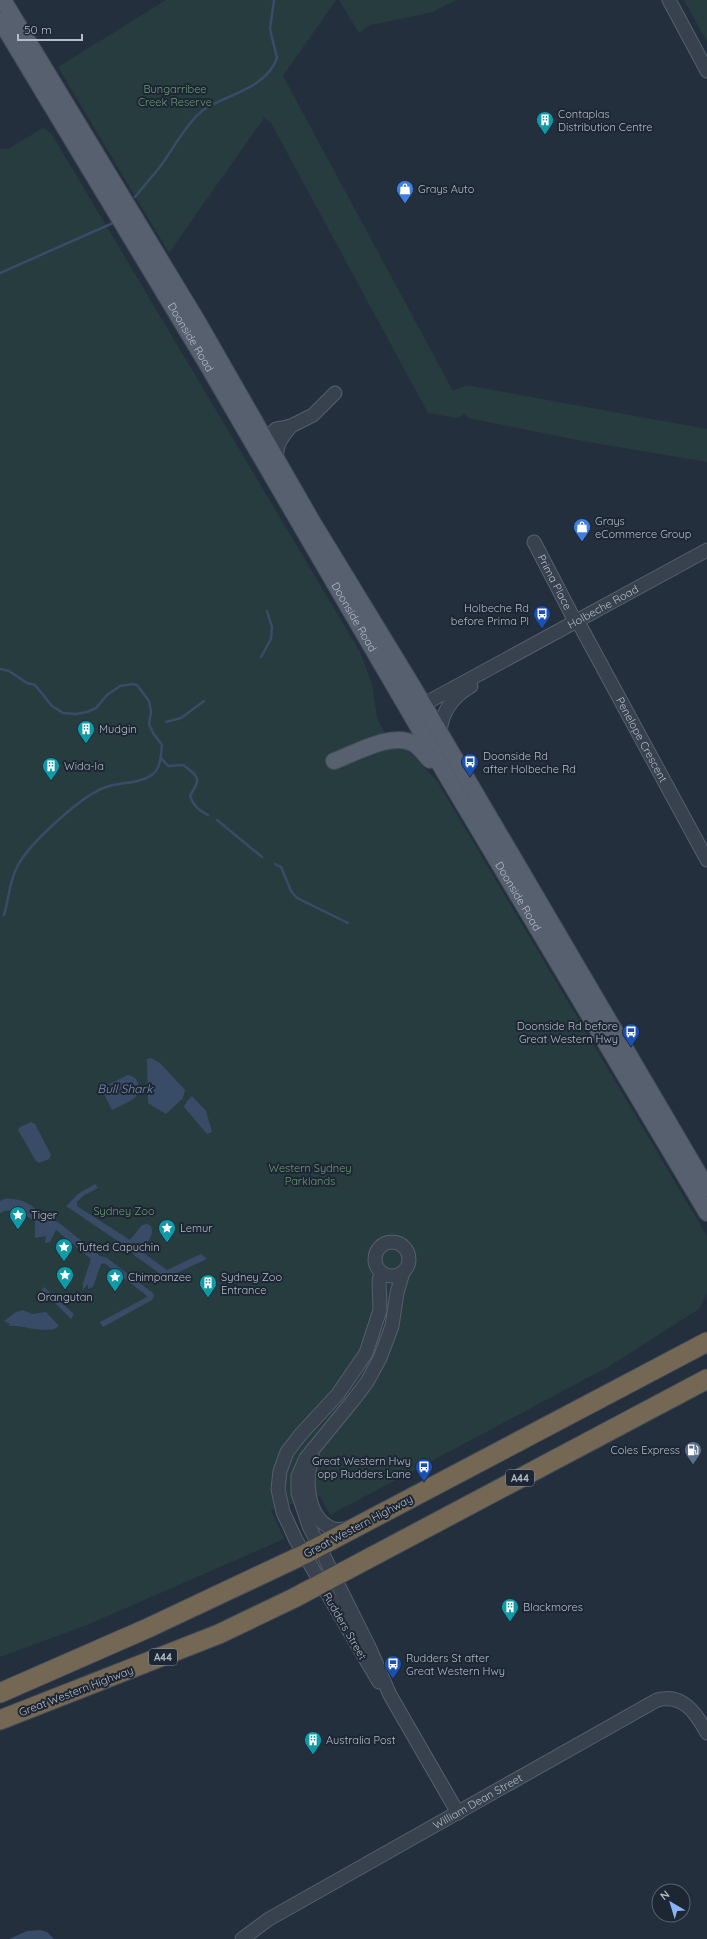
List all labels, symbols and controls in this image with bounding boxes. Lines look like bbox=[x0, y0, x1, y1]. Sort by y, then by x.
scale bar bbox=[18, 16, 82, 42]
text: 50 m bbox=[24, 22, 52, 37]
park label: Bungarribee Creek Reserve bbox=[138, 82, 212, 109]
place label: Contaplas Distribution Centre bbox=[558, 107, 652, 134]
building icon: Contaplas Distribution Centre bbox=[535, 110, 555, 135]
shop icon: Grays Auto bbox=[395, 179, 415, 204]
place label: Grays Auto bbox=[418, 182, 475, 196]
street label: Doonside Road bbox=[165, 300, 217, 374]
place label: Grays eCommerce Group bbox=[595, 514, 692, 541]
shop icon: Grays eCommerce Group bbox=[572, 517, 592, 542]
street label: Prima Place bbox=[535, 552, 575, 612]
street label: Doonside Road bbox=[328, 579, 380, 654]
street label: Holbeche Road bbox=[565, 582, 641, 632]
place label: Holbeche Rd before Prima Pl bbox=[451, 601, 529, 628]
bus stop icon: Holbeche Rd before Prima Pl bbox=[532, 604, 552, 629]
street label: Penelope Crescent bbox=[613, 695, 671, 785]
building icon: Mudgin bbox=[76, 719, 96, 744]
place label: Mudgin bbox=[99, 722, 137, 736]
place label: Doonside Rd after Holbeche Rd bbox=[483, 749, 576, 776]
bus stop icon: Doonside Rd after Holbeche Rd bbox=[460, 752, 480, 777]
building icon: Wida-la bbox=[41, 756, 61, 781]
place label: Wida-la bbox=[64, 759, 104, 773]
street label: Doonside Road bbox=[492, 859, 544, 933]
place label: Doonside Rd before Great Western Hwy bbox=[517, 1019, 618, 1046]
bus stop icon: Doonside Rd before Great Western Hwy bbox=[621, 1022, 641, 1047]
water label: Bull Shark bbox=[97, 1081, 154, 1096]
park label: Western Sydney Parklands bbox=[268, 1161, 352, 1188]
park label: Sydney Zoo bbox=[93, 1204, 155, 1218]
place icon: Tiger bbox=[8, 1205, 28, 1230]
place label: Tiger bbox=[31, 1208, 58, 1222]
place icon: Lemur bbox=[157, 1218, 177, 1243]
place label: Lemur bbox=[180, 1221, 213, 1235]
place icon: Tufted Capuchin bbox=[54, 1237, 74, 1262]
place label: Tufted Capuchin bbox=[77, 1240, 160, 1254]
place icon: Orangutan bbox=[55, 1265, 75, 1290]
place icon: Chimpanzee bbox=[105, 1267, 125, 1292]
place label: Chimpanzee bbox=[128, 1270, 191, 1284]
place label: Sydney Zoo Entrance bbox=[221, 1270, 282, 1297]
building icon: Sydney Zoo Entrance bbox=[198, 1273, 218, 1298]
place label: Orangutan bbox=[37, 1290, 93, 1304]
fuel station icon: Coles Express bbox=[683, 1440, 703, 1465]
place label: Coles Express bbox=[611, 1443, 680, 1457]
place label: Great Western Hwy opp Rudders Lane bbox=[312, 1454, 411, 1481]
bus stop icon: Great Western Hwy opp Rudders Lane bbox=[414, 1457, 434, 1482]
road number: A44 bbox=[506, 1470, 534, 1486]
street label: Great Western Highway bbox=[301, 1491, 415, 1561]
street label: Rudders Street bbox=[320, 1590, 370, 1662]
building icon: Blackmores bbox=[500, 1597, 520, 1622]
place label: Blackmores bbox=[523, 1600, 583, 1614]
road number: A44 bbox=[149, 1649, 177, 1665]
place label: Rudders St after Great Western Hwy bbox=[406, 1651, 505, 1678]
bus stop icon: Rudders St after Great Western Hwy bbox=[383, 1654, 403, 1679]
street label: Great Western Highway bbox=[17, 1663, 135, 1719]
building icon: Australia Post bbox=[303, 1730, 323, 1755]
place label: Australia Post bbox=[326, 1733, 396, 1747]
street label: William Dean Street bbox=[430, 1770, 525, 1832]
north arrow bbox=[651, 1883, 691, 1923]
text: N bbox=[657, 1887, 672, 1903]

